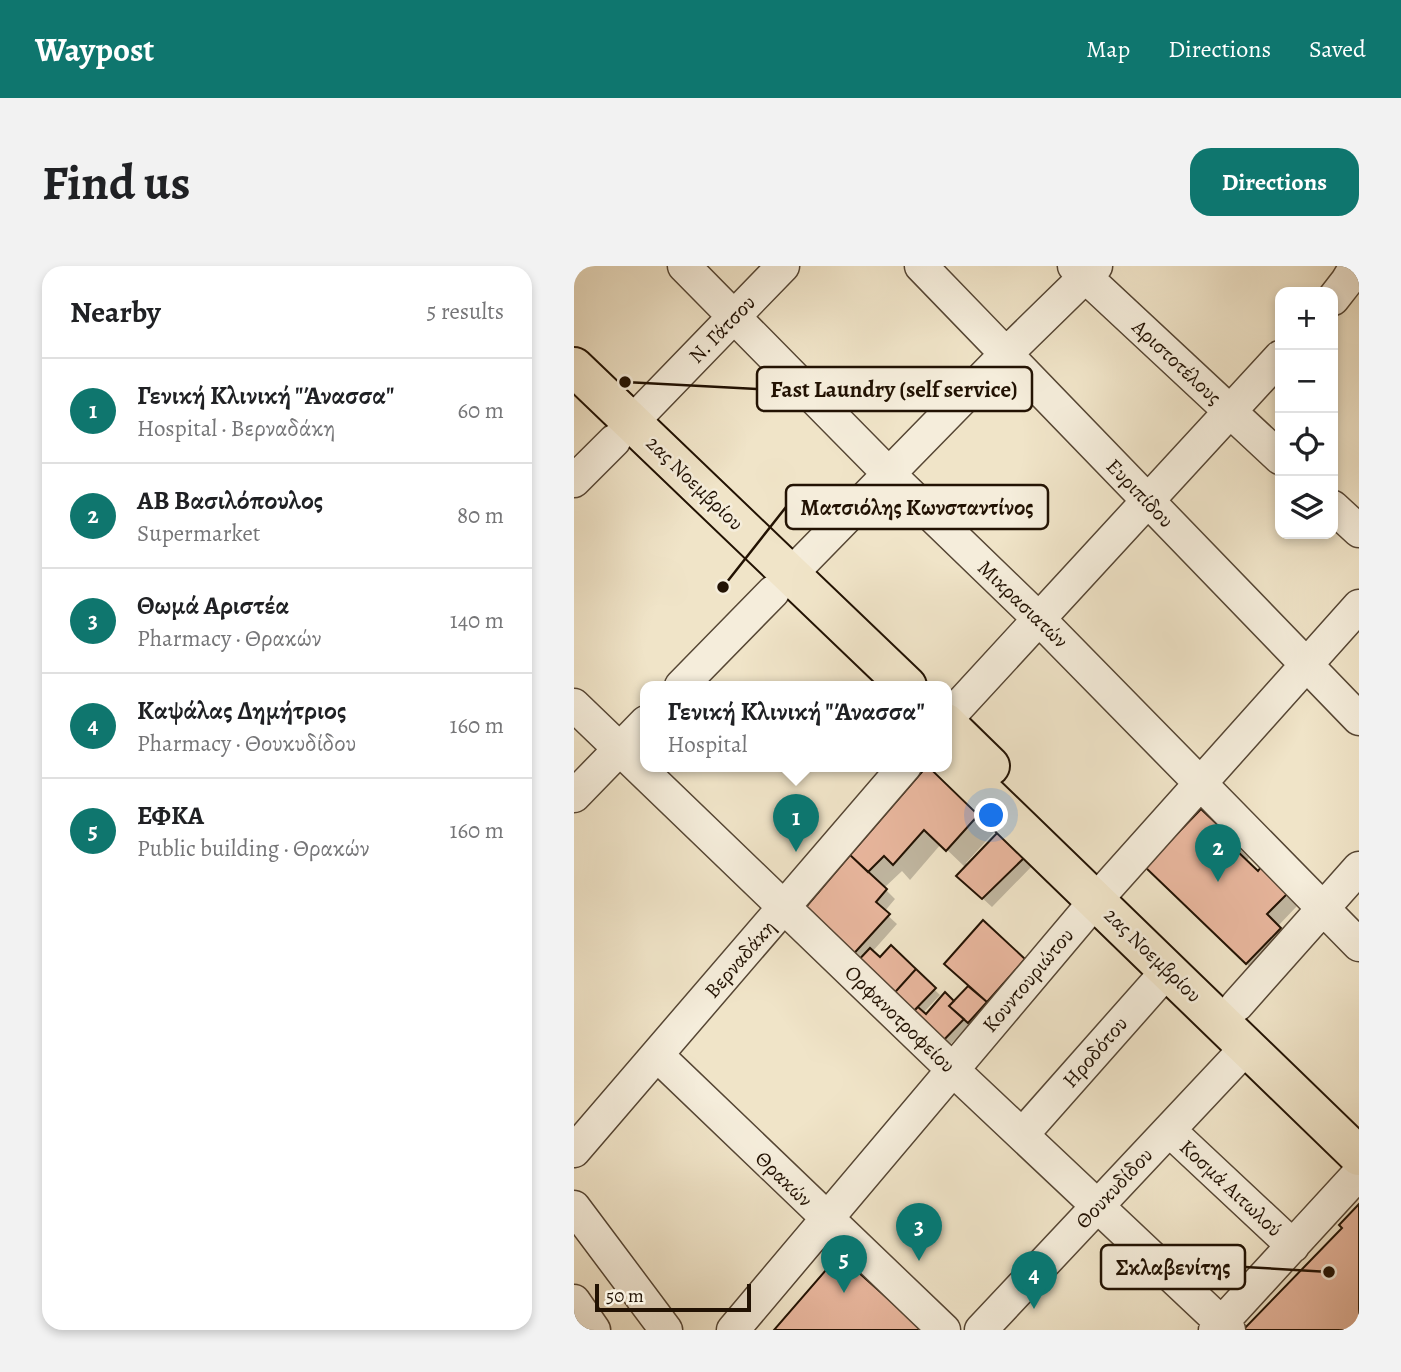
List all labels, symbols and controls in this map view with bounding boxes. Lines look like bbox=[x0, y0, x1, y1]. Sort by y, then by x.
text: Waypost bbox=[35, 27, 154, 72]
text: Map bbox=[1086, 33, 1130, 65]
text: Directions bbox=[1168, 33, 1271, 65]
text: Saved bbox=[1309, 33, 1366, 65]
button: Directions bbox=[1190, 148, 1359, 216]
text: Find us bbox=[42, 149, 190, 216]
map controls bbox=[1275, 287, 1338, 539]
button: + bbox=[1275, 287, 1338, 350]
street label: Ν. Γάτσου bbox=[682, 289, 762, 369]
text: Nearby bbox=[70, 292, 161, 332]
text: 5 results bbox=[427, 296, 504, 327]
street label: Αριστοτέλους bbox=[1125, 313, 1228, 411]
button: − bbox=[1275, 350, 1338, 413]
callout: Fast Laundry (self service) bbox=[757, 367, 1032, 411]
text: Fast Laundry (self service) bbox=[770, 374, 1018, 405]
text: Γενική Κλινική "Άνασσα" bbox=[137, 378, 394, 413]
text: 1 bbox=[89, 395, 97, 426]
text: 60 m bbox=[457, 395, 504, 426]
text: Hospital · Βερναδάκη bbox=[137, 413, 335, 444]
button: locate bbox=[1275, 413, 1338, 476]
street label: 2ας Νοεμβρίου bbox=[640, 429, 750, 537]
street label: Ευριπίδου bbox=[1100, 452, 1180, 534]
button: layers bbox=[1275, 476, 1338, 539]
text: ΑΒ Βασιλόπουλος bbox=[137, 483, 323, 518]
callout: Ματσιόλης Κωνσταντίνος bbox=[786, 485, 1048, 529]
text: Ματσιόλης Κωνσταντίνος bbox=[800, 492, 1034, 523]
text: 2 bbox=[87, 500, 99, 531]
text: 80 m bbox=[457, 500, 504, 531]
text: Supermarket bbox=[137, 518, 260, 549]
street label: Μικρασιατών bbox=[972, 554, 1075, 654]
text: Θωμά Αριστέα bbox=[137, 588, 289, 623]
text: 3 bbox=[88, 605, 98, 636]
text: 140 m bbox=[450, 605, 504, 636]
text: Pharmacy · Θρακών bbox=[137, 623, 321, 654]
popup bbox=[640, 681, 952, 772]
text: Καψάλας Δημήτριος bbox=[137, 693, 346, 728]
text: Γενική Κλινική "Άνασσα" bbox=[667, 694, 925, 729]
text: 4 bbox=[88, 710, 98, 741]
text: 160 m bbox=[450, 710, 504, 741]
text: Pharmacy · Θουκυδίδου bbox=[137, 728, 356, 759]
text: Hospital bbox=[667, 729, 747, 760]
pin: 1 bbox=[773, 794, 819, 852]
text: ΕΦΚΑ bbox=[137, 798, 204, 833]
your location bbox=[974, 798, 1008, 832]
text: 5 bbox=[88, 815, 98, 846]
text: 160 m bbox=[450, 815, 504, 846]
pin: 2 bbox=[1195, 824, 1241, 882]
text: Public building · Θρακών bbox=[137, 833, 369, 864]
street label: 2ας Νοεμβρίου bbox=[1098, 901, 1208, 1009]
street label: Βερναδάκη bbox=[698, 914, 782, 1004]
street label: Κουντουριώτου bbox=[976, 922, 1080, 1038]
street label: Ορφανοτροφείου bbox=[839, 959, 961, 1079]
street label: Ηροδότου bbox=[1056, 1010, 1134, 1094]
street label: Κοσμά Αιτωλού bbox=[1174, 1133, 1288, 1243]
street label: Θουκυδίδου bbox=[1069, 1141, 1159, 1235]
street label: Θρακών bbox=[749, 1145, 819, 1214]
pin: 3 bbox=[896, 1203, 942, 1261]
pin: 5 bbox=[821, 1235, 867, 1293]
callout: Σκλαβενίτης bbox=[1101, 1245, 1245, 1289]
pin: 4 bbox=[1011, 1251, 1057, 1309]
text: Σκλαβενίτης bbox=[1115, 1252, 1231, 1283]
scale bar bbox=[595, 1281, 751, 1313]
text: 50 m bbox=[606, 1283, 644, 1309]

